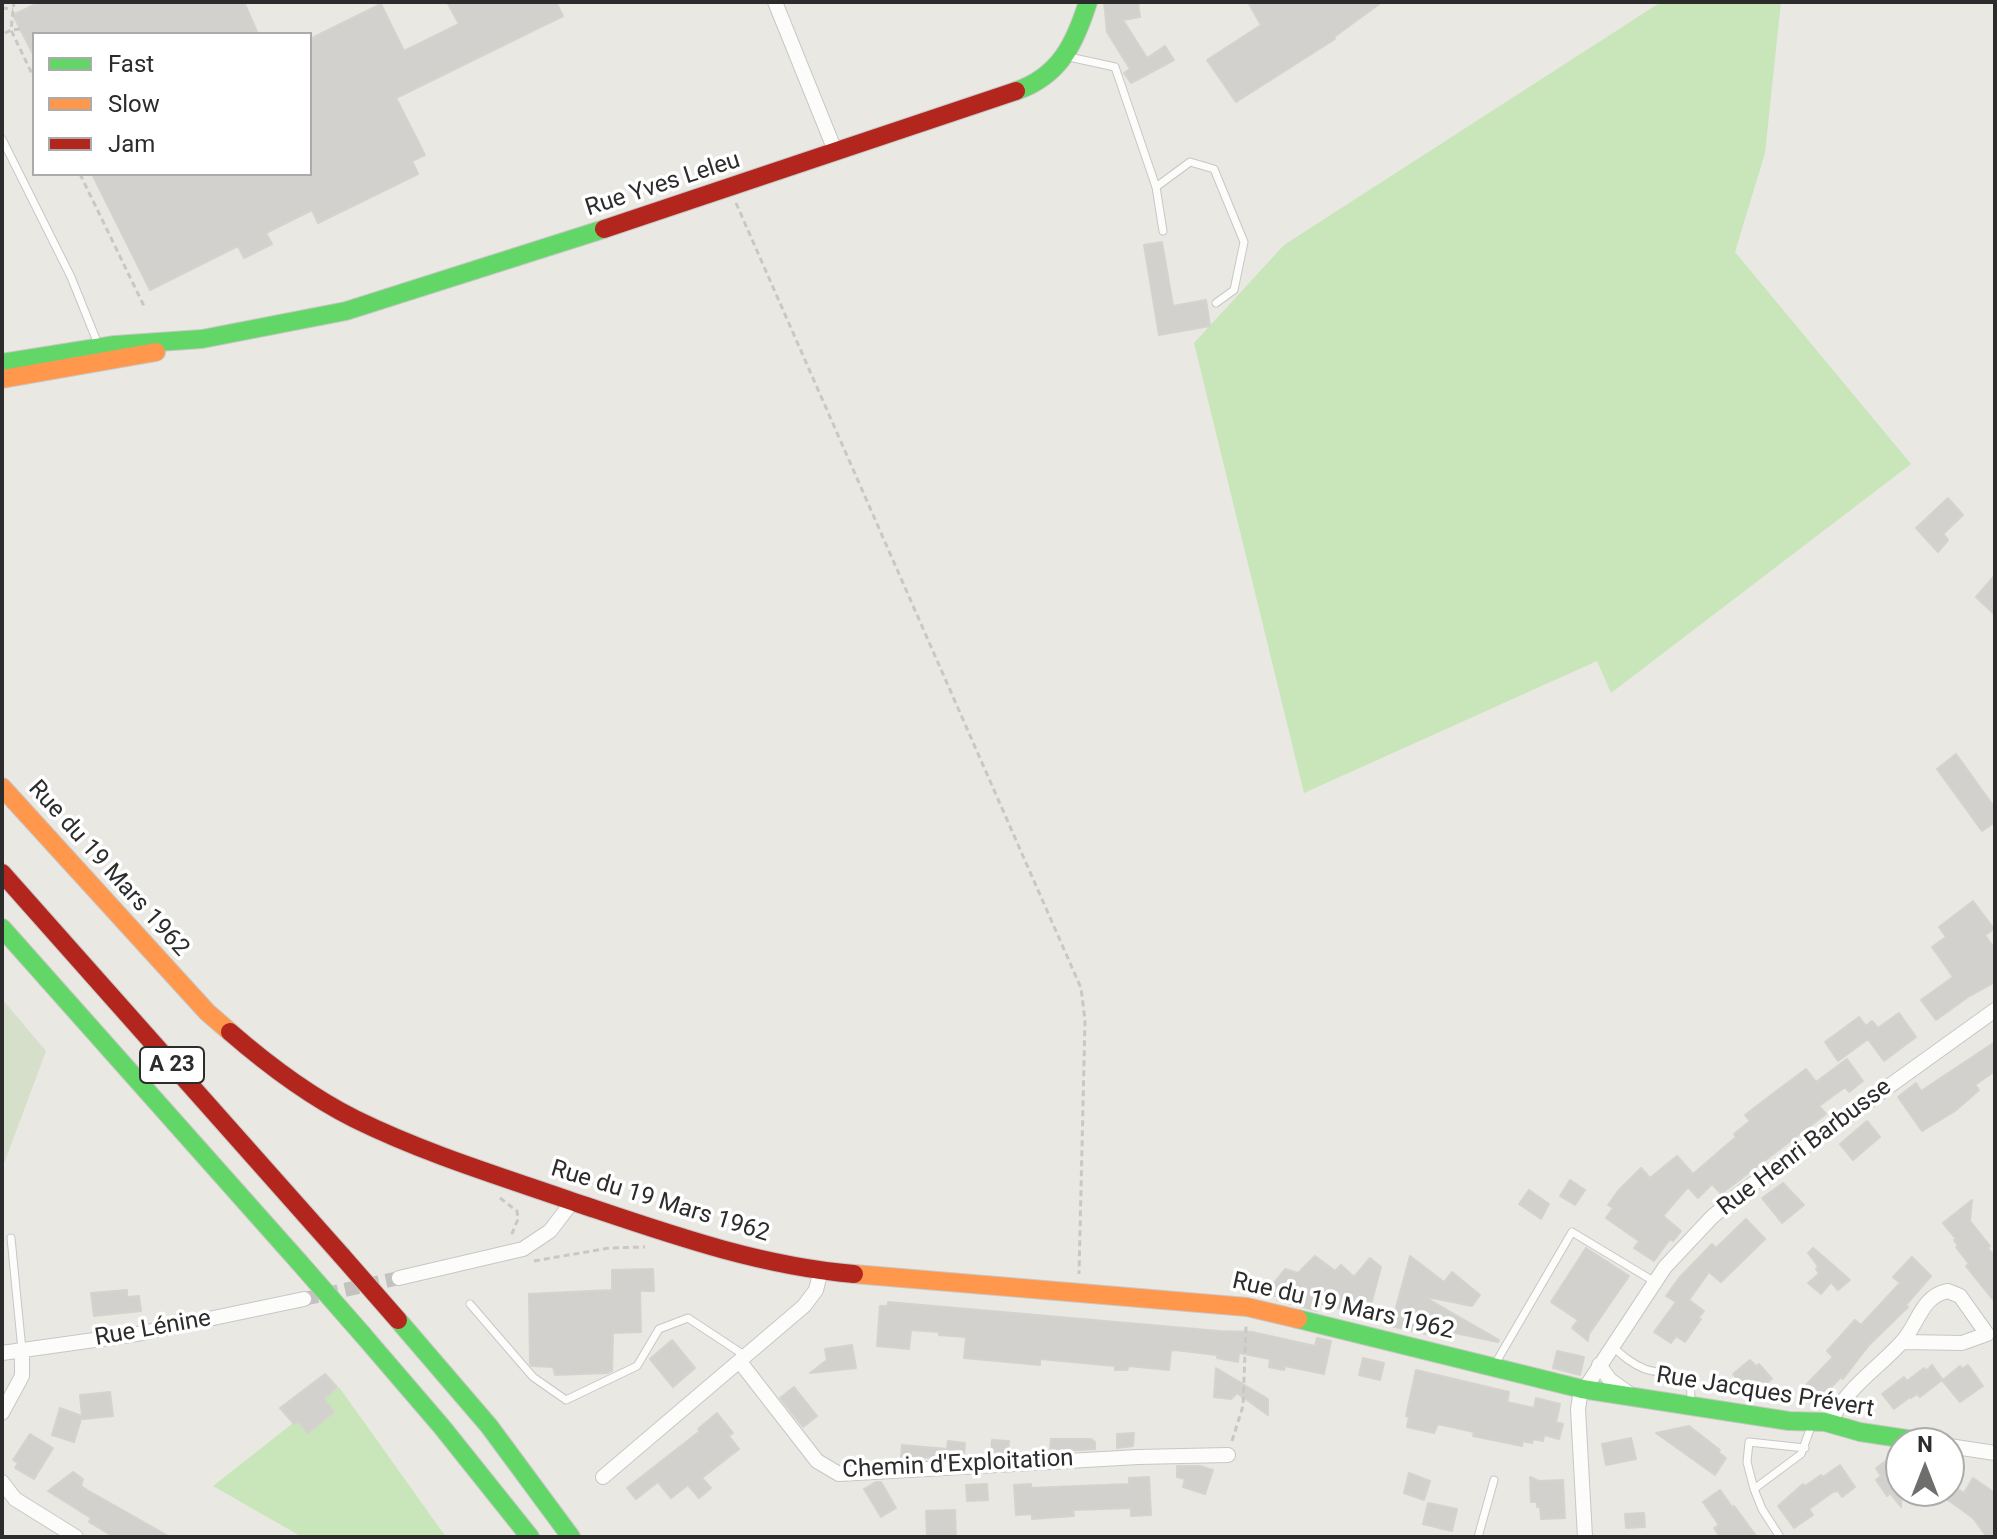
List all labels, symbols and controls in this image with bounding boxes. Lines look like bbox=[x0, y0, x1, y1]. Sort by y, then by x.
legend bbox=[32, 32, 312, 176]
text: Fast bbox=[108, 50, 154, 78]
text: Slow bbox=[108, 90, 160, 118]
text: Jam bbox=[108, 130, 155, 158]
street label: Rue Yves Leleu bbox=[582, 146, 744, 224]
street label: Rue du 19 Mars 1962 bbox=[21, 775, 195, 963]
road number: A 23 bbox=[140, 1047, 204, 1083]
street label: Rue Henri Barbusse bbox=[1712, 1073, 1898, 1223]
street label: Rue du 19 Mars 1962 bbox=[547, 1155, 773, 1249]
street label: Rue du 19 Mars 1962 bbox=[1229, 1267, 1457, 1347]
street label: Rue Lénine bbox=[93, 1305, 213, 1353]
street label: Rue Jacques Prévert bbox=[1654, 1362, 1876, 1424]
north arrow bbox=[1885, 1427, 1965, 1507]
text: N bbox=[1917, 1432, 1933, 1457]
street label: Chemin d'Exploitation bbox=[842, 1445, 1074, 1485]

